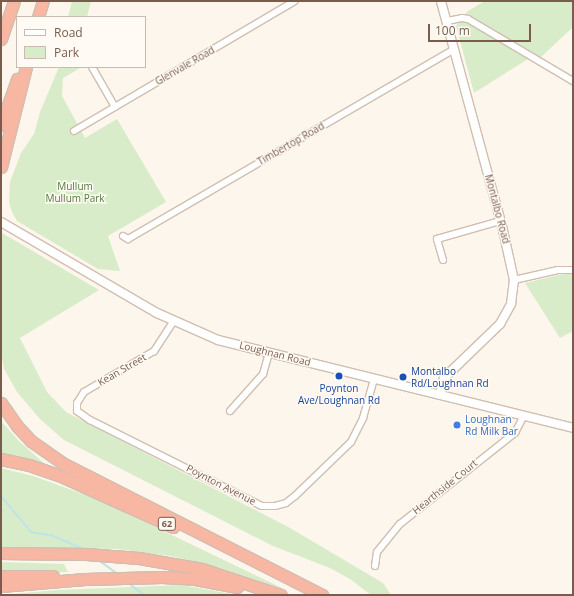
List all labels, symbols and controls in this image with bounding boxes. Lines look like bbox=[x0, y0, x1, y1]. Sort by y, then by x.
legend bbox=[16, 16, 146, 68]
scale bar bbox=[430, 16, 533, 42]
text: 100 m bbox=[435, 22, 470, 39]
text: Road bbox=[54, 24, 83, 41]
text: Park bbox=[54, 44, 79, 61]
street label: Glenvale Road bbox=[153, 44, 217, 88]
street label: Timbertop Road bbox=[255, 120, 327, 168]
street label: Montalbo Road bbox=[482, 173, 512, 245]
park label: Mullum Mullum Park bbox=[45, 180, 105, 204]
street label: Loughnan Road bbox=[238, 339, 312, 369]
street label: Kean Street bbox=[96, 351, 148, 389]
place label: Montalbo Rd/Loughnan Rd bbox=[411, 365, 489, 388]
marker: Poynton Ave/Loughnan Rd bbox=[334, 371, 344, 381]
marker: Montalbo Rd/Loughnan Rd bbox=[398, 372, 408, 382]
place label: Poynton Ave/Loughnan Rd bbox=[298, 382, 380, 406]
place label: Loughnan Rd Milk Bar bbox=[465, 413, 518, 436]
marker: Loughnan Rd Milk Bar bbox=[452, 420, 462, 430]
street label: Hearthside Court bbox=[410, 457, 480, 517]
street label: Poynton Avenue bbox=[184, 462, 258, 508]
road number: 62 bbox=[157, 517, 177, 531]

